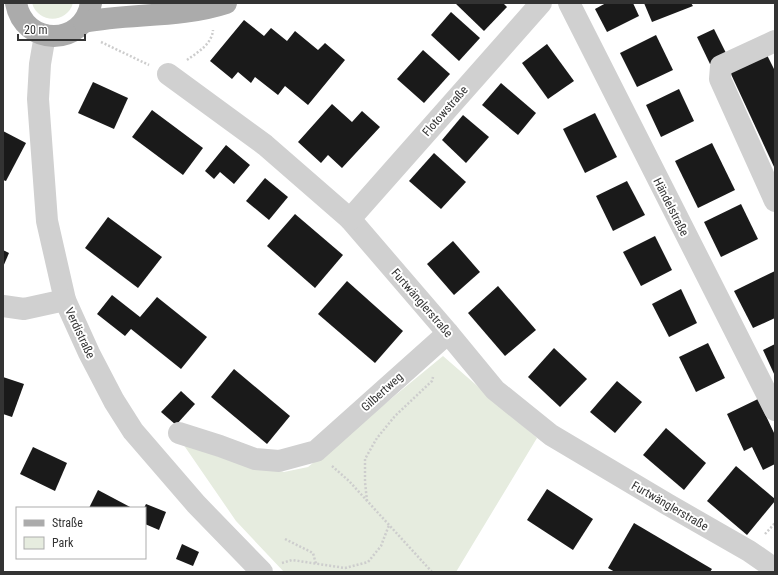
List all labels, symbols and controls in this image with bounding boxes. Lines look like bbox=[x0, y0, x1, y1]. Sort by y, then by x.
scale bar bbox=[18, 16, 85, 42]
text: 20 m bbox=[24, 23, 48, 37]
street label: Flotowstraße bbox=[419, 83, 471, 139]
street label: Händelstraße bbox=[650, 176, 692, 239]
street label: Furtwänglerstraße bbox=[388, 266, 456, 340]
street label: Verdistraße bbox=[62, 305, 98, 361]
street label: Gilbertweg bbox=[358, 370, 406, 414]
street label: Furtwänglerstraße bbox=[629, 478, 711, 534]
legend bbox=[16, 507, 146, 559]
text: Straße bbox=[52, 516, 83, 530]
text: Park bbox=[52, 536, 74, 550]

